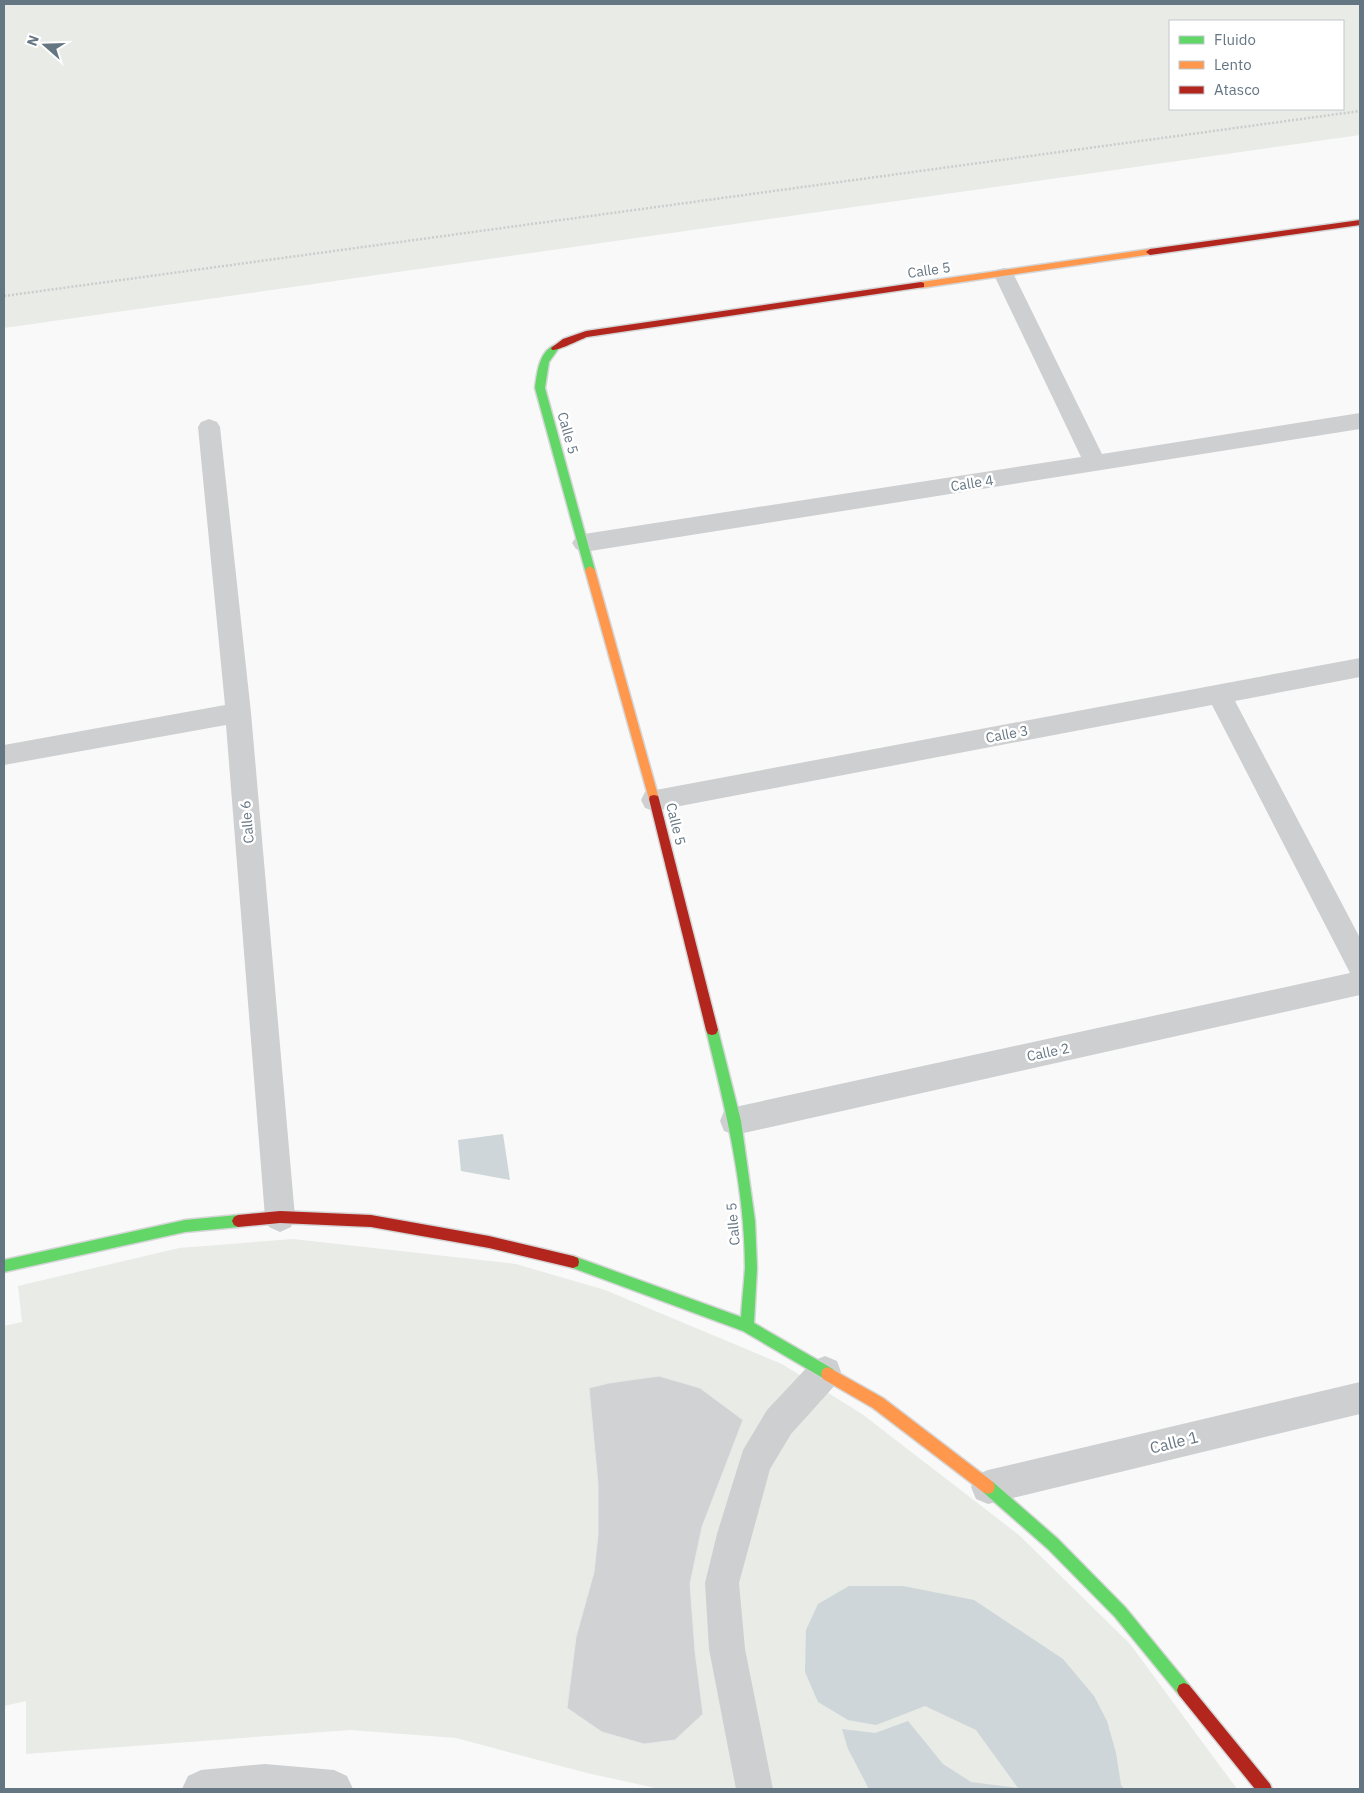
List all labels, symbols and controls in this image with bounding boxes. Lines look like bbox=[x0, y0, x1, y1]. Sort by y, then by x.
north arrow bbox=[20, 20, 70, 70]
legend bbox=[1169, 20, 1344, 110]
text: Fluido bbox=[1214, 30, 1256, 49]
text: N bbox=[23, 33, 43, 48]
text: Lento bbox=[1214, 55, 1252, 74]
text: Atasco bbox=[1214, 80, 1260, 99]
street label: Calle 5 bbox=[906, 258, 952, 282]
street label: Calle 5 bbox=[553, 410, 583, 456]
street label: Calle 4 bbox=[949, 471, 995, 495]
street label: Calle 3 bbox=[984, 721, 1030, 747]
street label: Calle 6 bbox=[236, 800, 258, 844]
street label: Calle 5 bbox=[662, 801, 690, 847]
street label: Calle 2 bbox=[1025, 1039, 1071, 1065]
street label: Calle 5 bbox=[722, 1202, 744, 1246]
street label: Calle 1 bbox=[1148, 1426, 1200, 1458]

